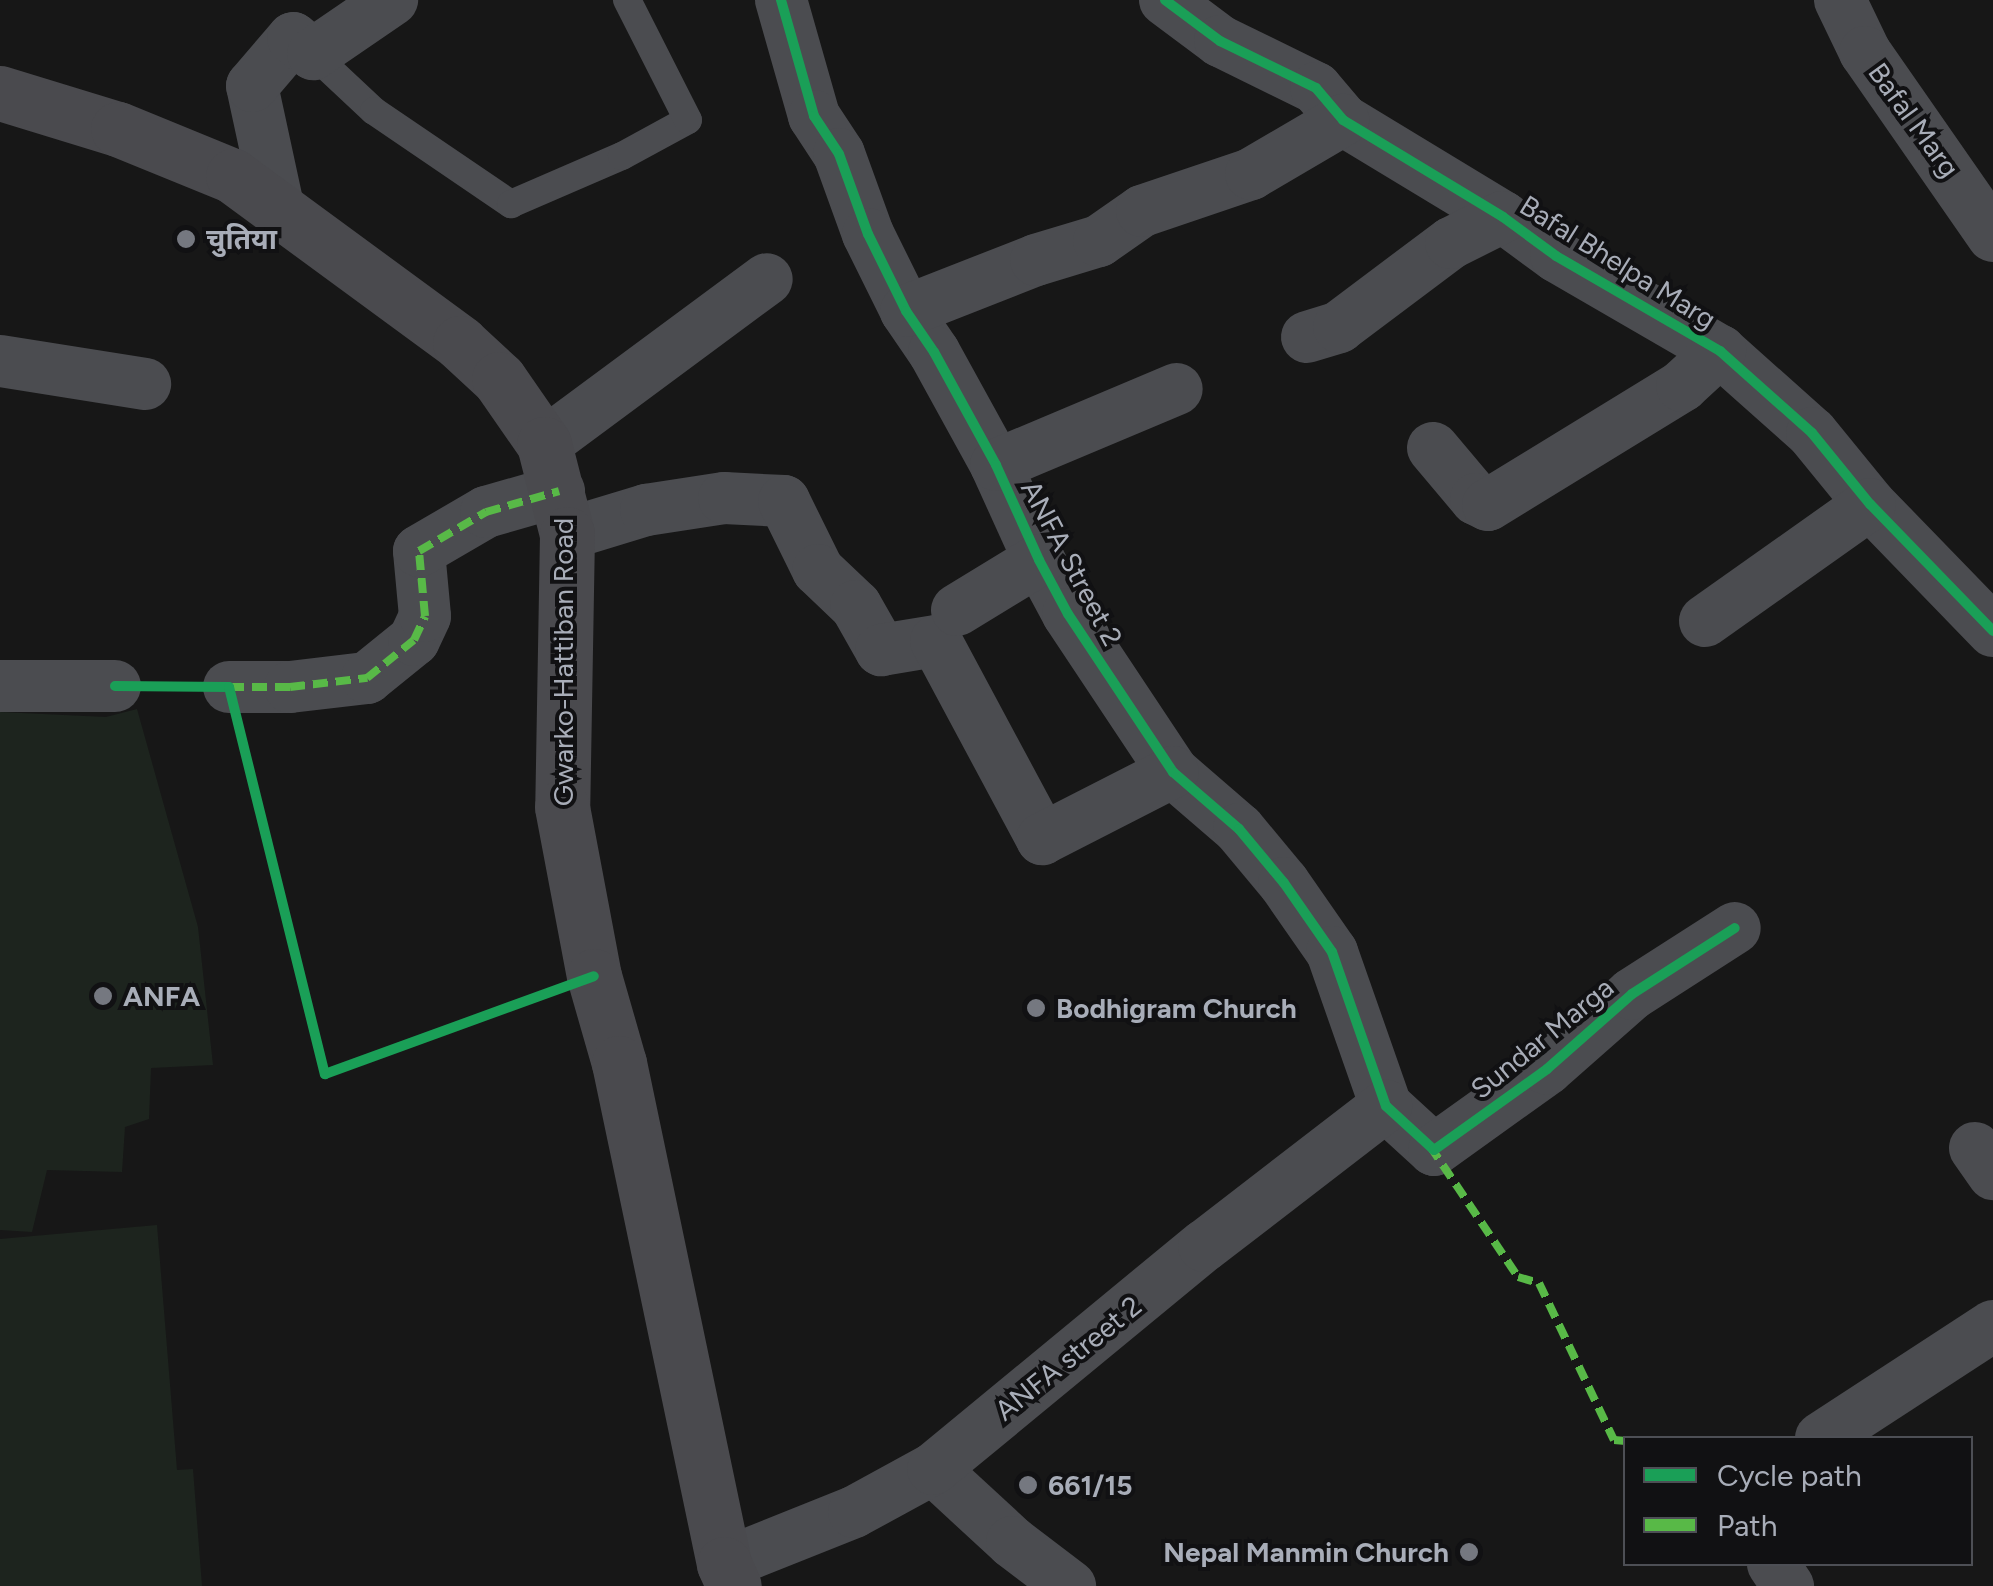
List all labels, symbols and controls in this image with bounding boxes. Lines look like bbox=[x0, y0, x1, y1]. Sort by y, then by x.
street label: Bafal Marg bbox=[1861, 56, 1967, 184]
street label: Bafal Bhelpa Marg bbox=[1514, 188, 1722, 336]
place label: चुतिया bbox=[206, 222, 277, 256]
marker: चुतिया bbox=[175, 228, 197, 250]
street label: ANFA Street 2 bbox=[1014, 474, 1130, 652]
street label: Gwarko-Hattiban Road bbox=[546, 518, 580, 806]
street label: Sundar Marga bbox=[1464, 970, 1620, 1106]
place label: ANFA bbox=[123, 979, 200, 1013]
marker: ANFA bbox=[92, 985, 114, 1007]
place label: Bodhigram Church bbox=[1056, 991, 1297, 1025]
marker: Bodhigram Church bbox=[1025, 997, 1047, 1019]
street label: ANFA street 2 bbox=[988, 1289, 1148, 1427]
legend bbox=[1623, 1436, 1973, 1566]
text: Cycle path bbox=[1717, 1457, 1862, 1494]
place label: 661/15 bbox=[1048, 1468, 1132, 1502]
marker: 661/15 bbox=[1017, 1474, 1039, 1496]
text: Path bbox=[1717, 1507, 1777, 1544]
place label: Nepal Manmin Church bbox=[1163, 1535, 1449, 1569]
marker: Nepal Manmin Church bbox=[1458, 1541, 1480, 1563]

